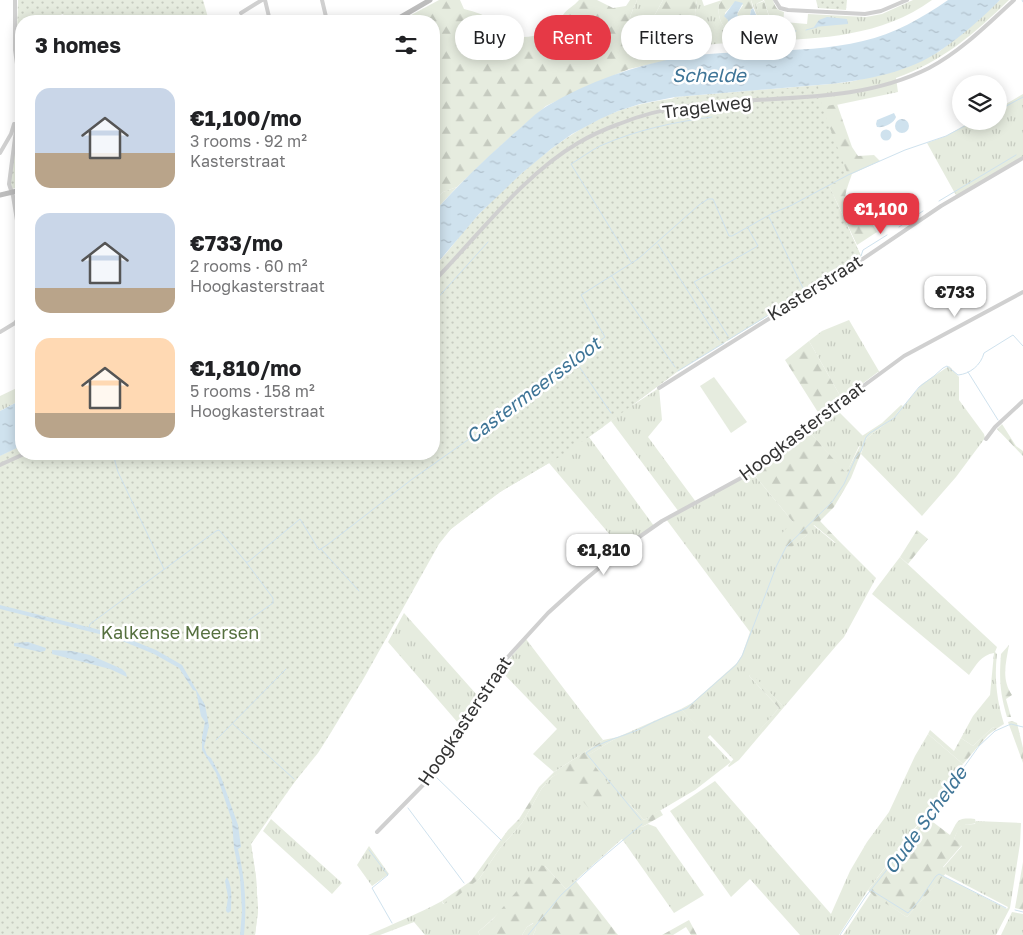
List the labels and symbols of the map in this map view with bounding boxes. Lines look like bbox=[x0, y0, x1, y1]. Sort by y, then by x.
water label: Schelde bbox=[672, 63, 748, 86]
street label: Tragelweg bbox=[661, 90, 753, 122]
pin: €1,100 bbox=[840, 192, 922, 235]
street label: Kasterstraat bbox=[763, 249, 866, 325]
pin: €733 bbox=[925, 276, 985, 318]
water label: Castermeerssloot bbox=[461, 330, 606, 448]
street label: Hoogkasterstraat bbox=[734, 376, 869, 485]
pin: €1,810 bbox=[563, 534, 645, 576]
park label: Kalkense Meersen bbox=[101, 621, 259, 643]
street label: Hoogkasterstraat bbox=[413, 651, 516, 789]
water label: Oude Schelde bbox=[878, 760, 972, 878]

